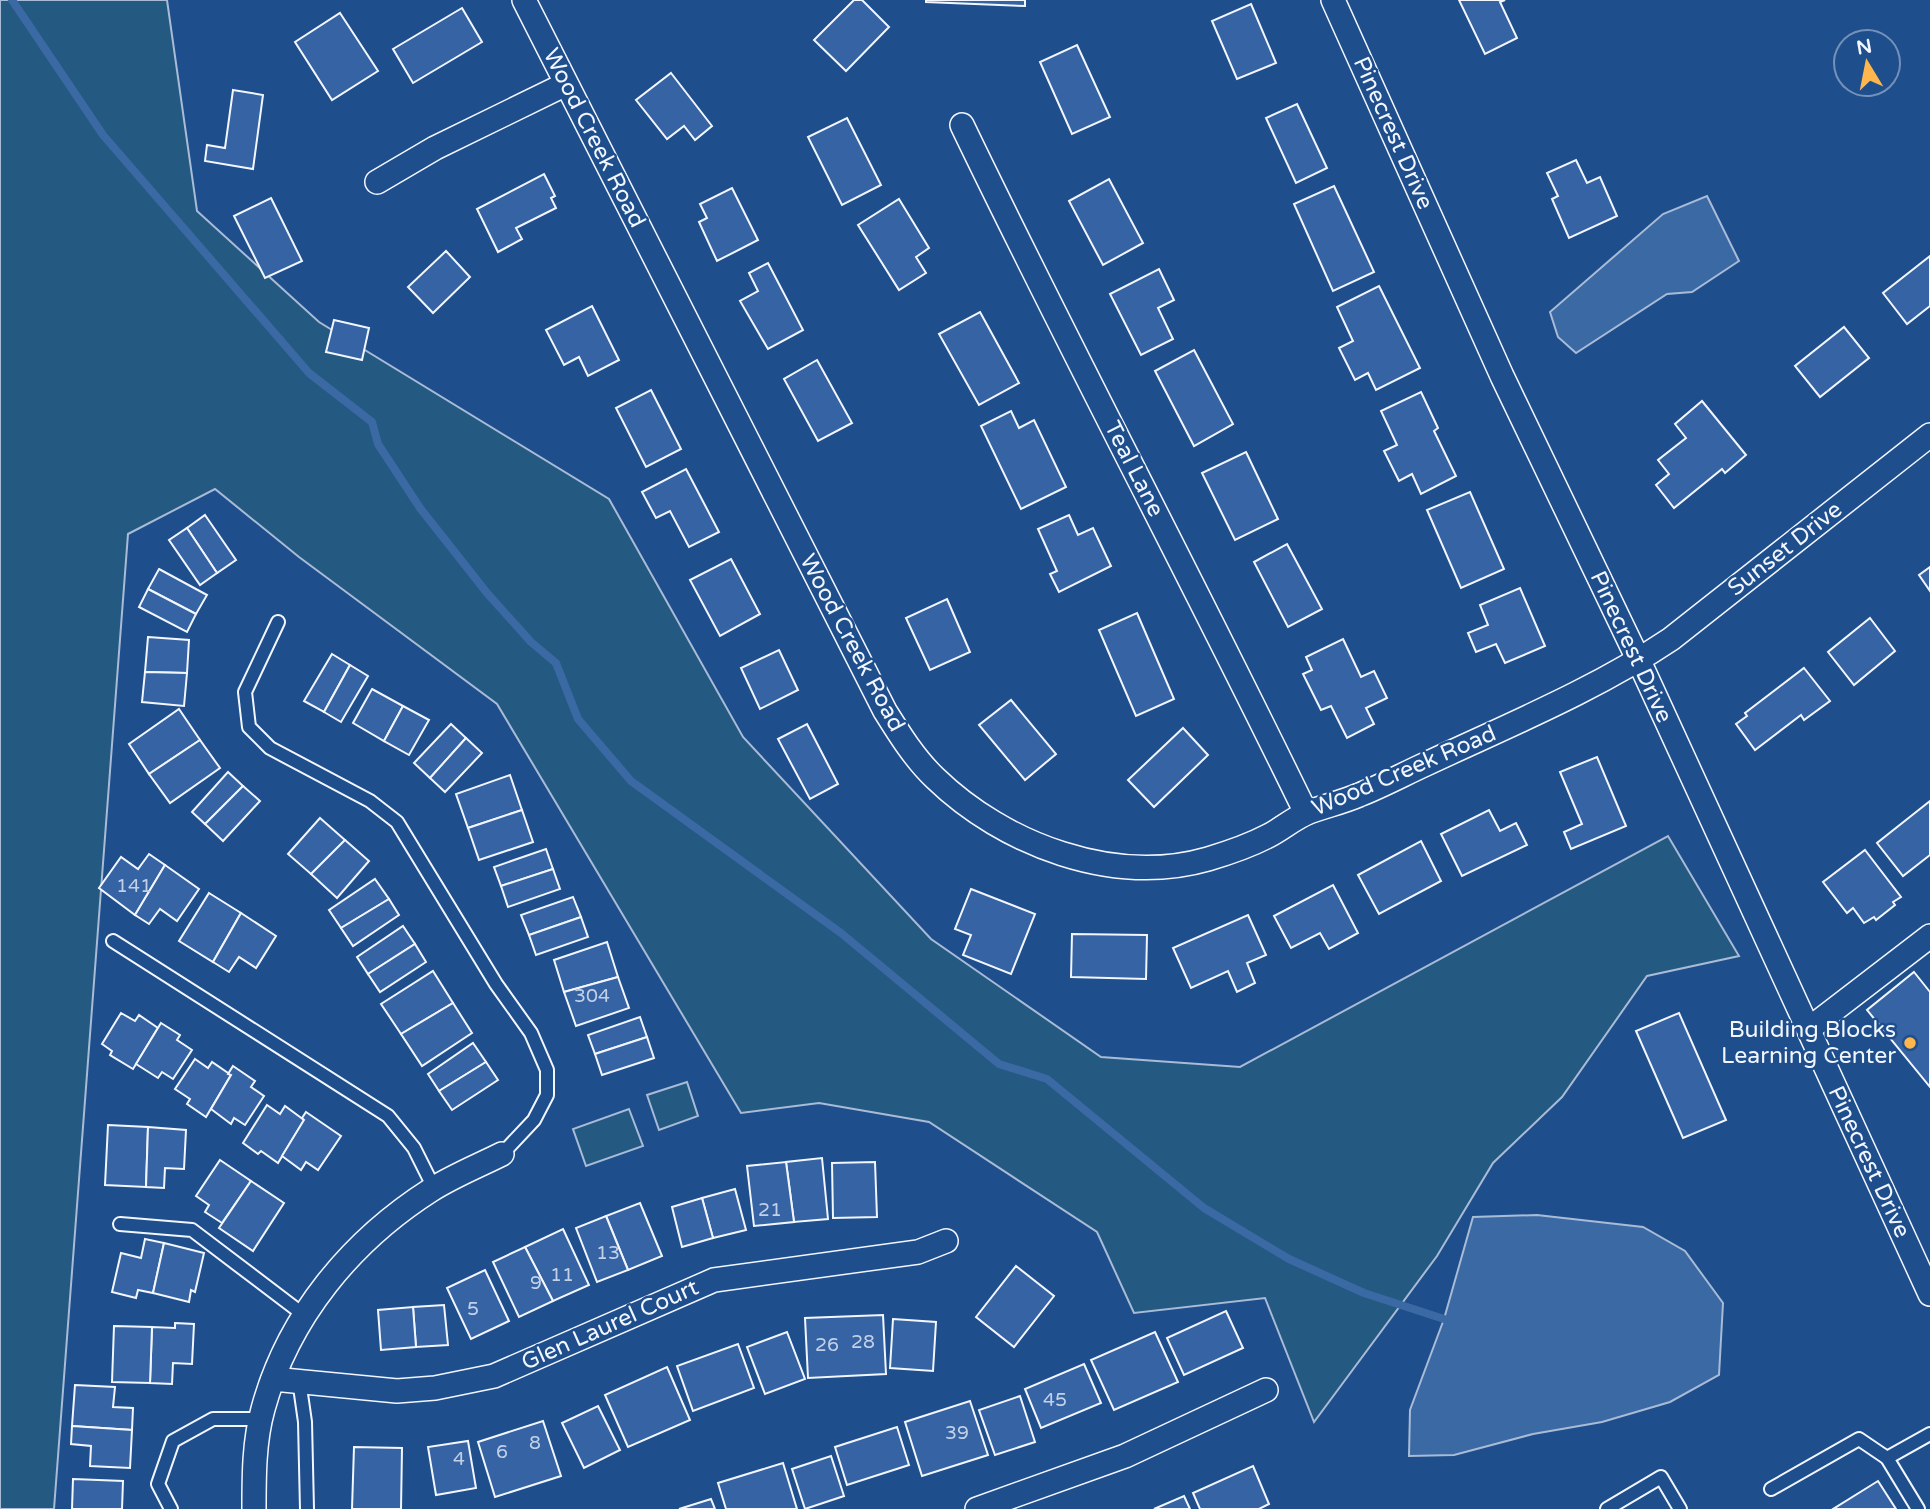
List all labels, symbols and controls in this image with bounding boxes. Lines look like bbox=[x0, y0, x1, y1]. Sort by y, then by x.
north arrow bbox=[1832, 28, 1902, 98]
text: N bbox=[1855, 35, 1874, 59]
street label: Wood Creek Road bbox=[537, 44, 651, 232]
street label: Pinecrest Drive bbox=[1347, 52, 1439, 214]
street label: Teal Lane bbox=[1098, 417, 1170, 521]
street label: Sunset Drive bbox=[1722, 496, 1848, 602]
street label: Wood Creek Road bbox=[793, 549, 911, 737]
street label: Pinecrest Drive bbox=[1584, 567, 1678, 727]
street label: Wood Creek Road bbox=[1308, 720, 1500, 822]
house number: 141 bbox=[116, 875, 152, 897]
house number: 304 bbox=[574, 985, 610, 1007]
place label: Building Blocks Learning Center bbox=[1721, 1016, 1896, 1070]
marker: Building Blocks Learning Center bbox=[1902, 1035, 1918, 1051]
street label: Pinecrest Drive bbox=[1822, 1082, 1916, 1242]
house number: 21 bbox=[758, 1199, 782, 1221]
house number: 13 bbox=[596, 1242, 620, 1264]
house number: 11 bbox=[550, 1264, 574, 1286]
house number: 9 bbox=[530, 1272, 542, 1294]
street label: Glen Laurel Court bbox=[517, 1273, 703, 1377]
house number: 5 bbox=[467, 1298, 479, 1320]
house number: 28 bbox=[851, 1331, 875, 1353]
house number: 26 bbox=[815, 1334, 839, 1356]
house number: 45 bbox=[1043, 1389, 1067, 1411]
house number: 39 bbox=[945, 1422, 969, 1444]
house number: 8 bbox=[529, 1432, 541, 1454]
house number: 6 bbox=[496, 1441, 508, 1463]
house number: 4 bbox=[453, 1448, 465, 1470]

